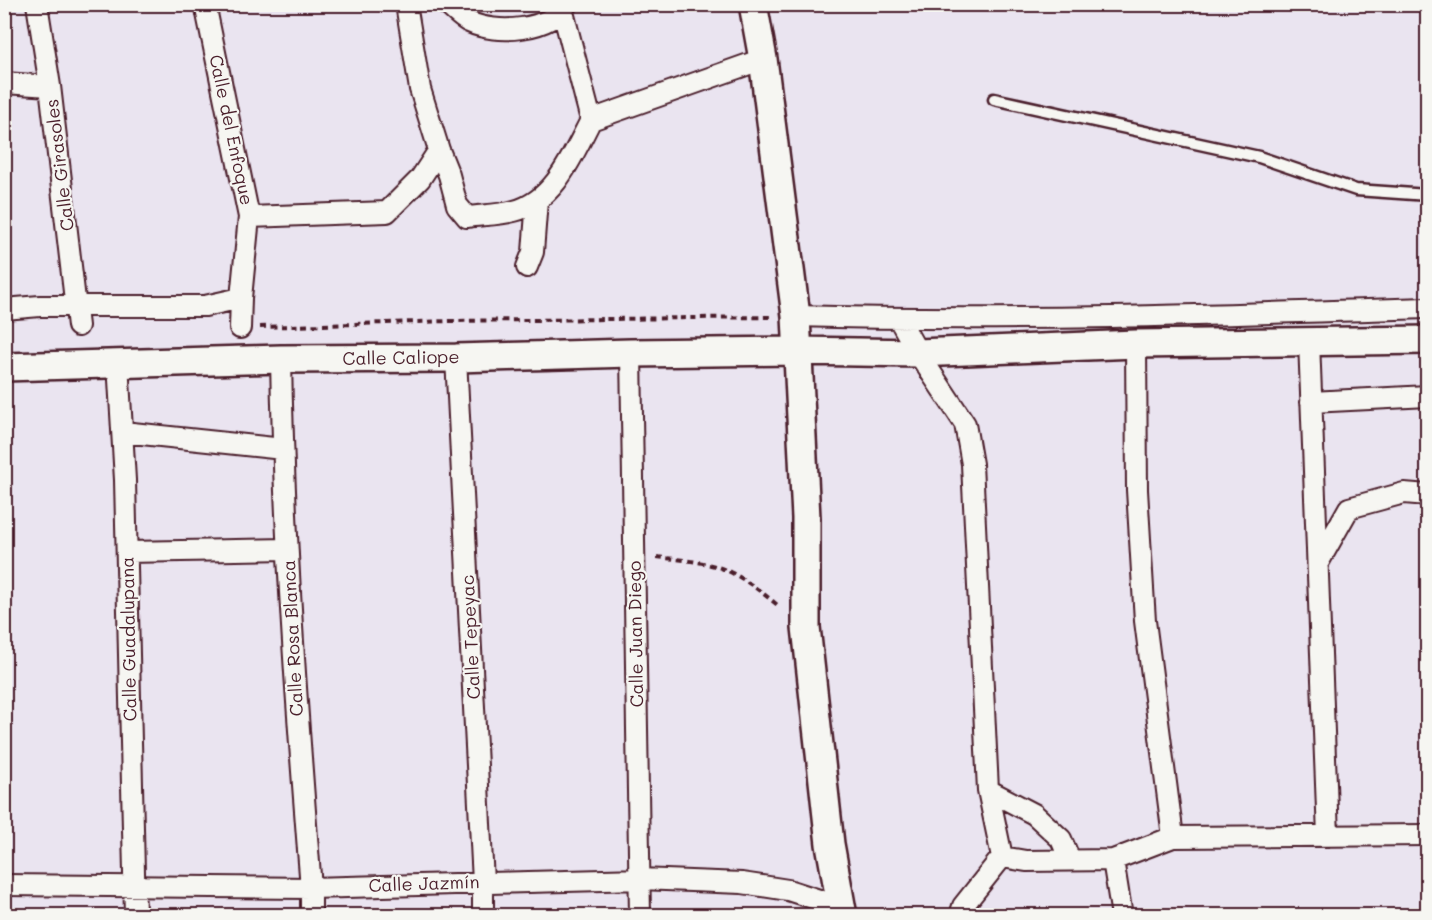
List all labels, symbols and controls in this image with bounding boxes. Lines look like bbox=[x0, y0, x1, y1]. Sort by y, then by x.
street label: Calle del Enfoque bbox=[204, 52, 260, 207]
street label: Calle Girasoles bbox=[39, 98, 79, 233]
street label: Calle Caliope bbox=[342, 344, 460, 370]
street label: Calle Guadalupana bbox=[115, 556, 141, 722]
street label: Calle Rosa Blanca bbox=[276, 559, 308, 717]
street label: Calle Juan Diego bbox=[622, 560, 648, 708]
street label: Calle Tepeyac bbox=[455, 574, 485, 700]
street label: Calle Jazmín bbox=[368, 869, 480, 897]

